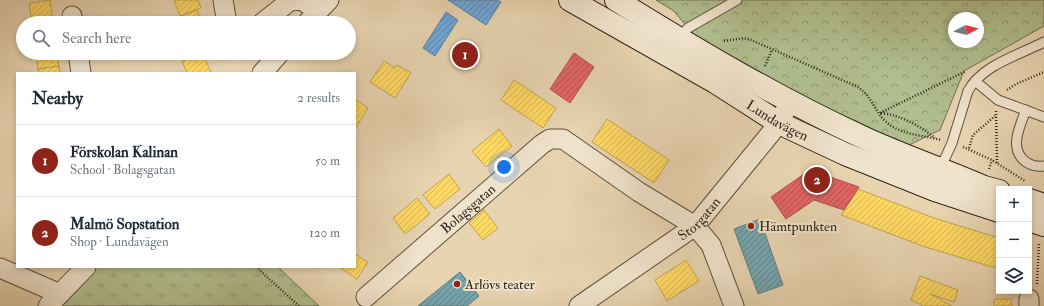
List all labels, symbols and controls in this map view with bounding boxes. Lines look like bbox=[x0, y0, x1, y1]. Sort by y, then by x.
north arrow bbox=[948, 12, 984, 48]
search box bbox=[16, 16, 356, 60]
icon: search bbox=[30, 27, 52, 49]
text: Search here bbox=[62, 29, 131, 48]
pin: 1 bbox=[452, 40, 478, 70]
text: Nearby bbox=[32, 88, 83, 109]
text: 2 results bbox=[297, 90, 340, 106]
street label: Lundavägen bbox=[743, 96, 811, 145]
text: Förskolan Kalinan bbox=[70, 143, 178, 162]
text: 1 bbox=[43, 153, 47, 169]
text: 50 m bbox=[315, 153, 340, 169]
your location bbox=[494, 157, 514, 177]
text: School · Bolagsgatan bbox=[70, 162, 175, 178]
pin: 2 bbox=[804, 165, 830, 195]
street label: Bolagsgatan bbox=[437, 180, 499, 237]
map controls bbox=[996, 186, 1032, 294]
button: + bbox=[996, 186, 1032, 222]
street label: Storgatan bbox=[675, 194, 724, 244]
text: Malmö Sopstation bbox=[70, 215, 179, 234]
place label: Hämtpunkten bbox=[759, 218, 837, 236]
marker: Hämtpunkten bbox=[746, 221, 756, 231]
button: − bbox=[996, 222, 1032, 258]
text: 2 bbox=[42, 225, 48, 241]
text: 120 m bbox=[309, 225, 340, 241]
text: Shop · Lundavägen bbox=[70, 234, 169, 250]
button: layers bbox=[996, 258, 1032, 294]
place label: Arlövs teater bbox=[464, 276, 536, 293]
marker: Arlövs teater bbox=[452, 279, 462, 289]

